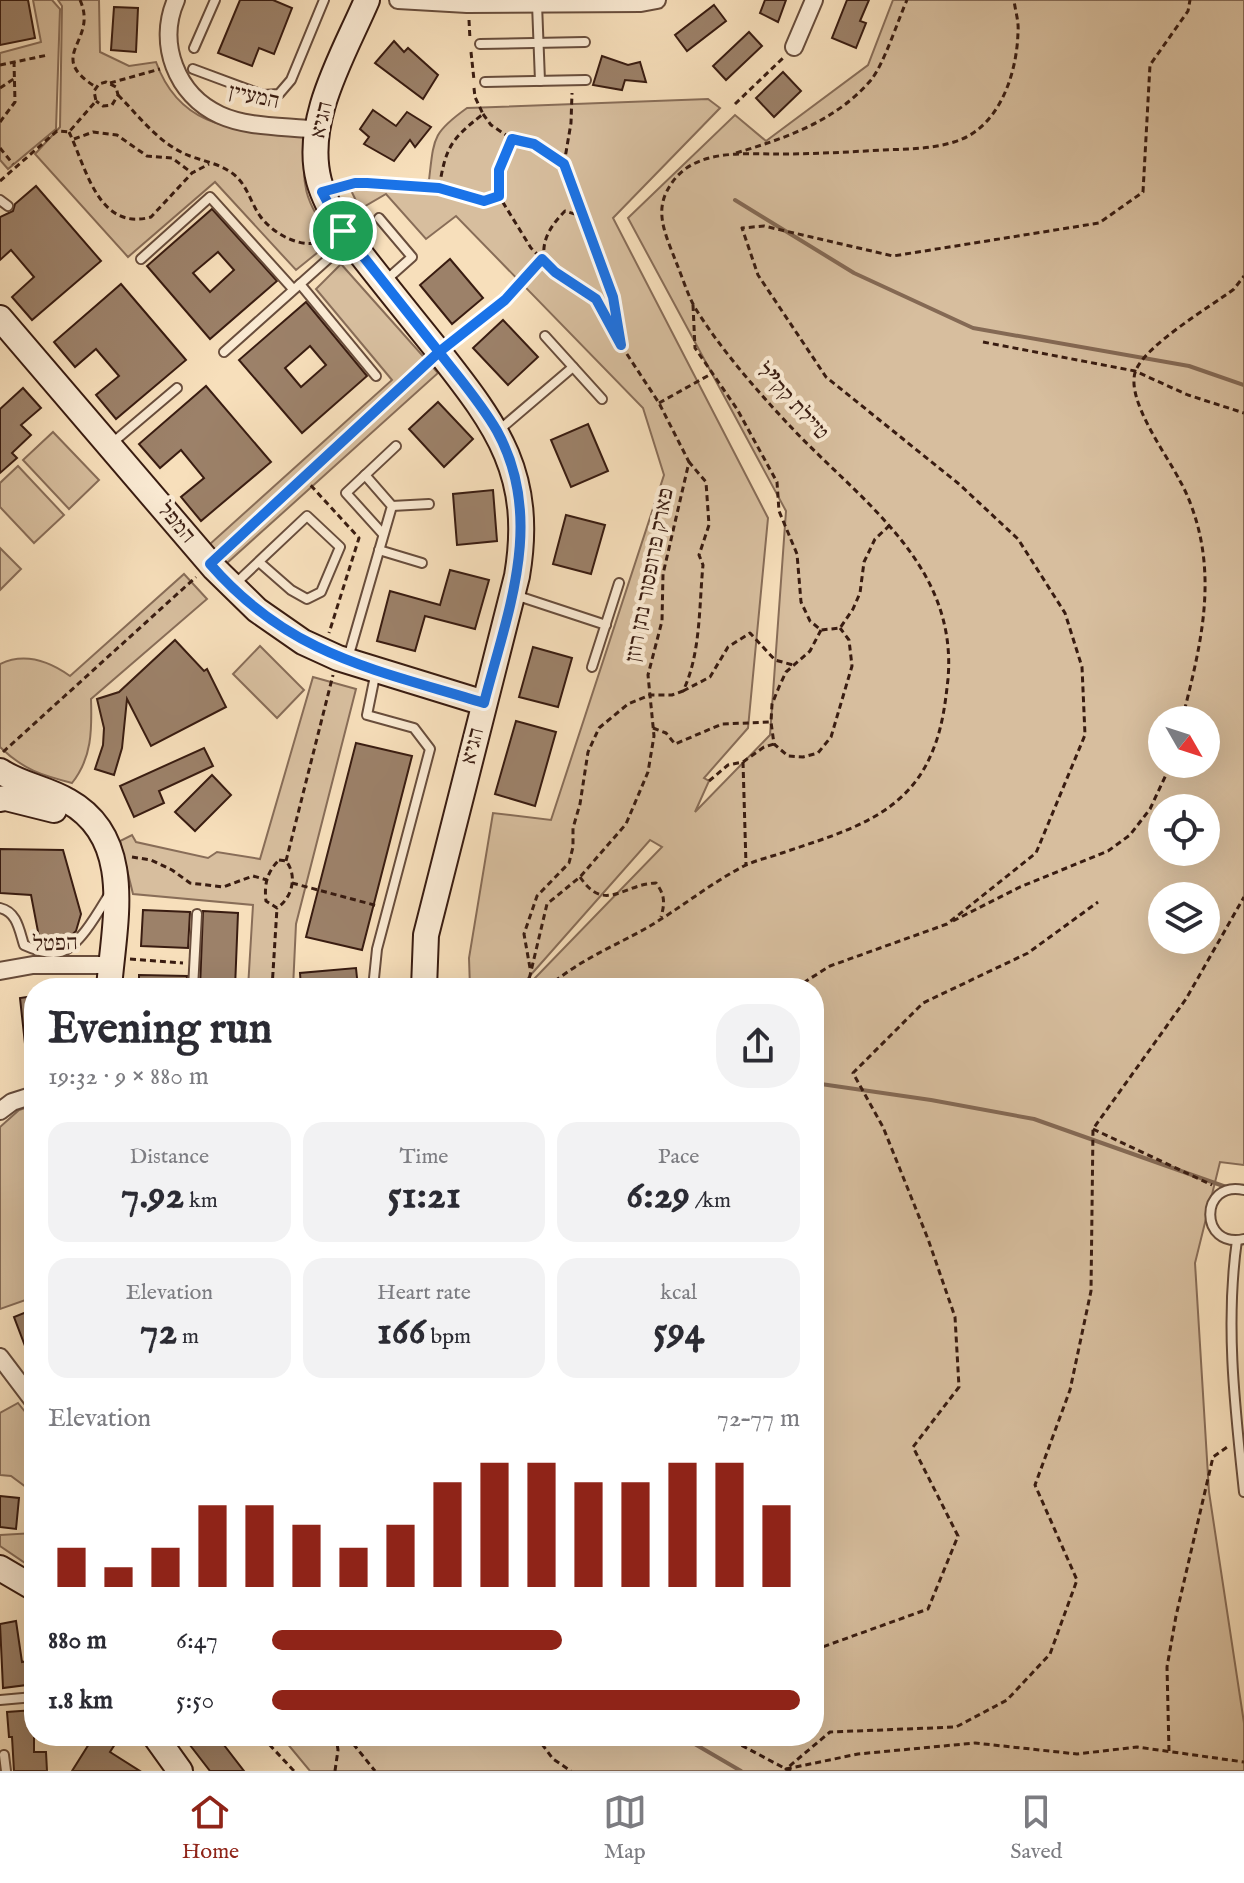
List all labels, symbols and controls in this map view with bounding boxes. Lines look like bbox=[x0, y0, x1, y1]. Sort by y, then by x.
street label: המעיין bbox=[226, 78, 282, 116]
street label: הגיא bbox=[304, 99, 340, 141]
pin bbox=[309, 197, 377, 265]
icon: arrive bbox=[321, 209, 365, 253]
street label: טיילת קק"ל bbox=[749, 358, 835, 446]
street label: פארק פרופסור נתן רוזן bbox=[619, 486, 681, 664]
street label: המפל bbox=[151, 497, 201, 549]
north arrow bbox=[1148, 706, 1220, 778]
map controls bbox=[1148, 706, 1220, 954]
street label: הגיא bbox=[455, 725, 491, 767]
button: locate bbox=[1148, 794, 1220, 866]
button: layers bbox=[1148, 882, 1220, 954]
street label: הפטל bbox=[32, 929, 78, 959]
text: Evening run bbox=[48, 1002, 272, 1058]
button: share bbox=[716, 1004, 800, 1088]
text: 19:32 · 9 × 880 m bbox=[48, 1060, 209, 1093]
text: Distance bbox=[130, 1143, 209, 1171]
text: Time bbox=[400, 1143, 448, 1171]
text: Pace bbox=[658, 1143, 699, 1171]
text: 7.92 bbox=[121, 1171, 184, 1222]
text: 51:21 bbox=[387, 1171, 461, 1222]
text: 6:29 bbox=[626, 1171, 690, 1222]
text: km bbox=[184, 1187, 218, 1215]
text: /km bbox=[690, 1187, 731, 1215]
text: Elevation bbox=[126, 1279, 213, 1307]
text: Heart rate bbox=[377, 1279, 471, 1307]
text: kcal bbox=[660, 1279, 697, 1307]
text: 72 bbox=[140, 1307, 177, 1358]
text: 166 bbox=[377, 1307, 426, 1358]
text: 594 bbox=[653, 1307, 704, 1358]
text: m bbox=[177, 1323, 199, 1351]
text: bpm bbox=[426, 1323, 471, 1351]
text: Elevation bbox=[48, 1402, 151, 1435]
text: 72–77 m bbox=[717, 1402, 800, 1435]
text: 880 m bbox=[48, 1624, 107, 1657]
text: 6:47 bbox=[176, 1624, 218, 1657]
text: 1.8 km bbox=[48, 1684, 113, 1717]
text: 5:50 bbox=[176, 1684, 214, 1717]
tab: Home bbox=[182, 1790, 239, 1866]
tab: Map bbox=[603, 1790, 647, 1866]
tab: Saved bbox=[1010, 1790, 1062, 1866]

